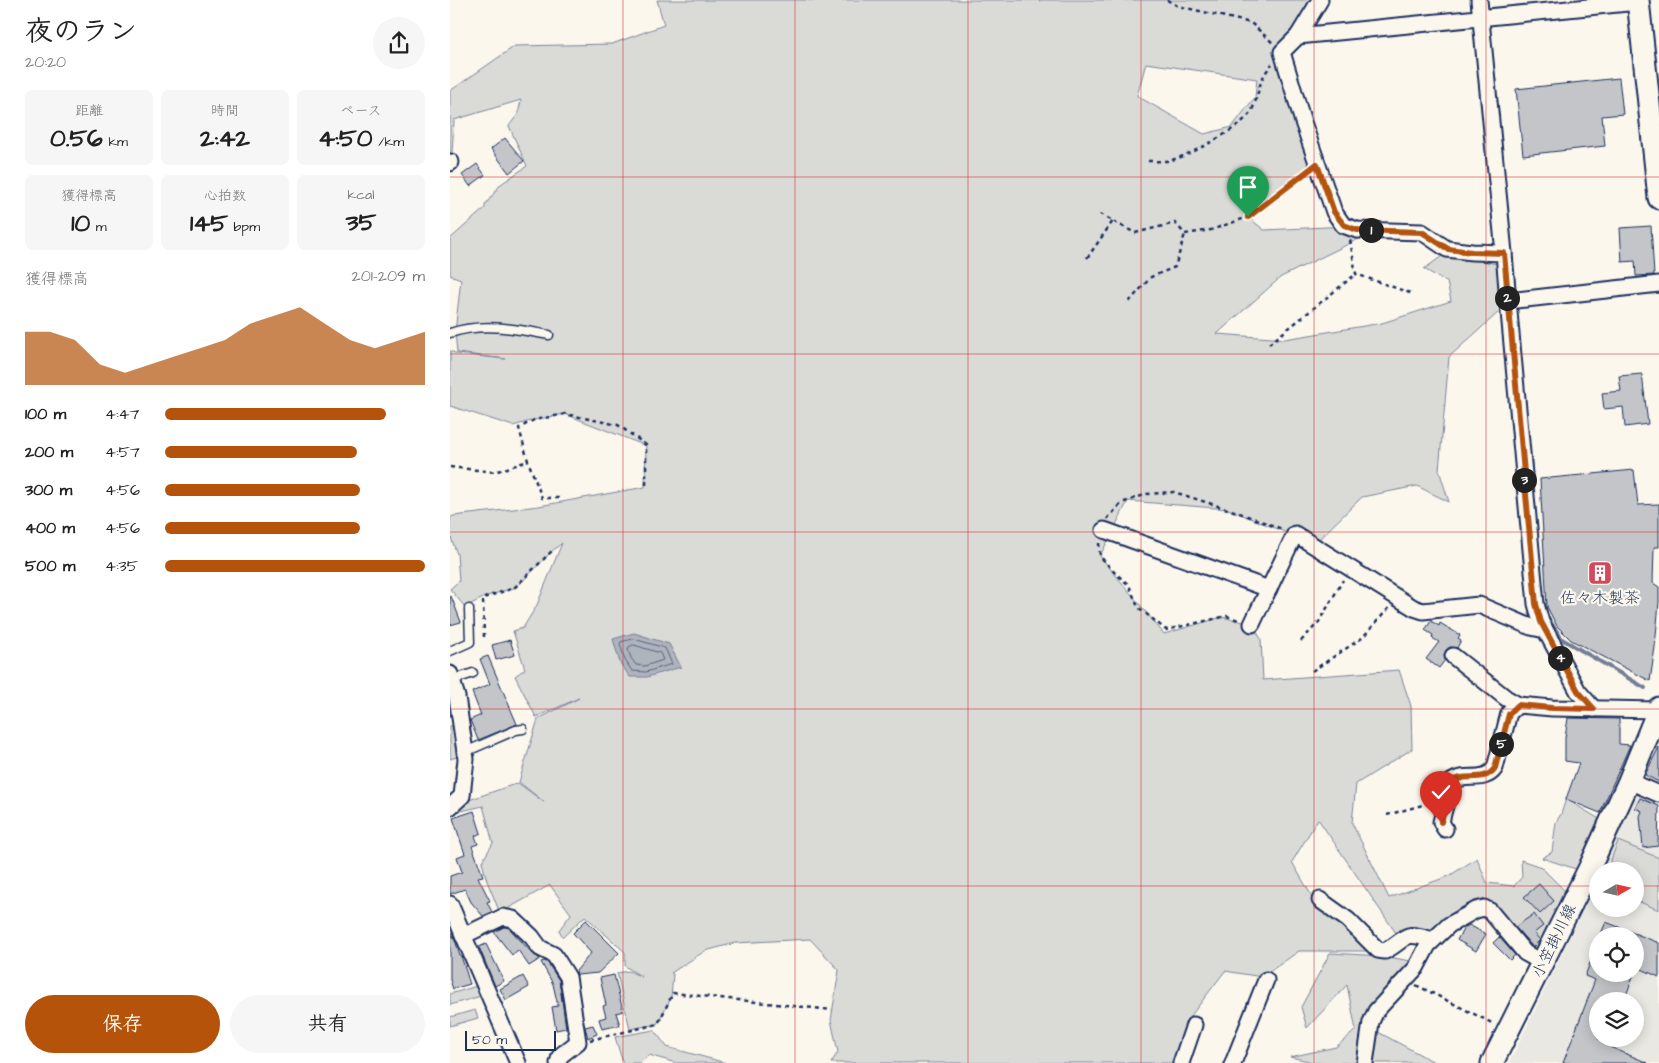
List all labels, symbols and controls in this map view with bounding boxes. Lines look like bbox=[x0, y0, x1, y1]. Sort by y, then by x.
text: 夜のラン bbox=[25, 12, 137, 51]
button: share bbox=[373, 17, 425, 69]
text: 20:20 bbox=[25, 51, 66, 73]
text: 距離 bbox=[75, 101, 103, 121]
text: 時間 bbox=[211, 101, 239, 121]
text: ペース bbox=[340, 101, 382, 121]
text: 0.56 bbox=[50, 121, 103, 156]
text: 2:42 bbox=[200, 121, 250, 156]
text: 4:50 bbox=[318, 121, 373, 156]
text: km bbox=[103, 132, 128, 152]
text: /km bbox=[373, 132, 404, 152]
pin bbox=[1227, 166, 1269, 217]
icon: arrive bbox=[1234, 173, 1262, 201]
text: kcal bbox=[348, 185, 374, 205]
text: 獲得標高 bbox=[61, 186, 117, 206]
text: 心拍数 bbox=[204, 186, 246, 206]
text: 35 bbox=[346, 205, 376, 240]
text: 10 bbox=[71, 206, 90, 241]
text: 145 bbox=[190, 206, 228, 241]
text: m bbox=[90, 217, 107, 237]
text: bpm bbox=[228, 217, 260, 237]
pin: 1 bbox=[1358, 218, 1384, 242]
text: 1 bbox=[1371, 220, 1372, 240]
text: 201–209 m bbox=[352, 265, 425, 287]
text: 獲得標高 bbox=[25, 268, 89, 290]
pin: 2 bbox=[1494, 286, 1520, 310]
text: 2 bbox=[1503, 288, 1512, 308]
text: 100 m bbox=[25, 403, 66, 425]
text: 4:47 bbox=[105, 403, 139, 425]
text: 200 m bbox=[25, 441, 73, 463]
text: 4:57 bbox=[105, 441, 140, 463]
pin: 3 bbox=[1512, 468, 1536, 492]
text: 3 bbox=[1521, 470, 1528, 490]
text: 300 m bbox=[25, 479, 72, 501]
text: 4:56 bbox=[105, 479, 140, 501]
text: 400 m bbox=[25, 517, 75, 539]
text: 4:56 bbox=[105, 517, 140, 539]
text: 500 m bbox=[25, 555, 75, 577]
text: 4:35 bbox=[105, 555, 138, 577]
building icon: 佐々木製茶 bbox=[1587, 560, 1613, 586]
place label: 佐々木製茶 bbox=[1560, 587, 1640, 609]
pin: 4 bbox=[1548, 646, 1572, 670]
text: 4 bbox=[1556, 648, 1565, 668]
pin: 5 bbox=[1488, 732, 1514, 756]
text: 5 bbox=[1497, 734, 1506, 754]
pin bbox=[1420, 771, 1462, 822]
icon: check bbox=[1427, 778, 1455, 806]
north arrow bbox=[1589, 862, 1644, 918]
map controls bbox=[1589, 862, 1644, 1047]
street label: 小笠掛川線 bbox=[1527, 900, 1581, 982]
button: locate bbox=[1589, 927, 1644, 982]
button: layers bbox=[1589, 992, 1644, 1047]
button: 保存 bbox=[25, 995, 220, 1053]
button: 共有 bbox=[230, 995, 425, 1053]
scale bar bbox=[465, 1028, 556, 1051]
text: 50 m bbox=[472, 1030, 507, 1050]

